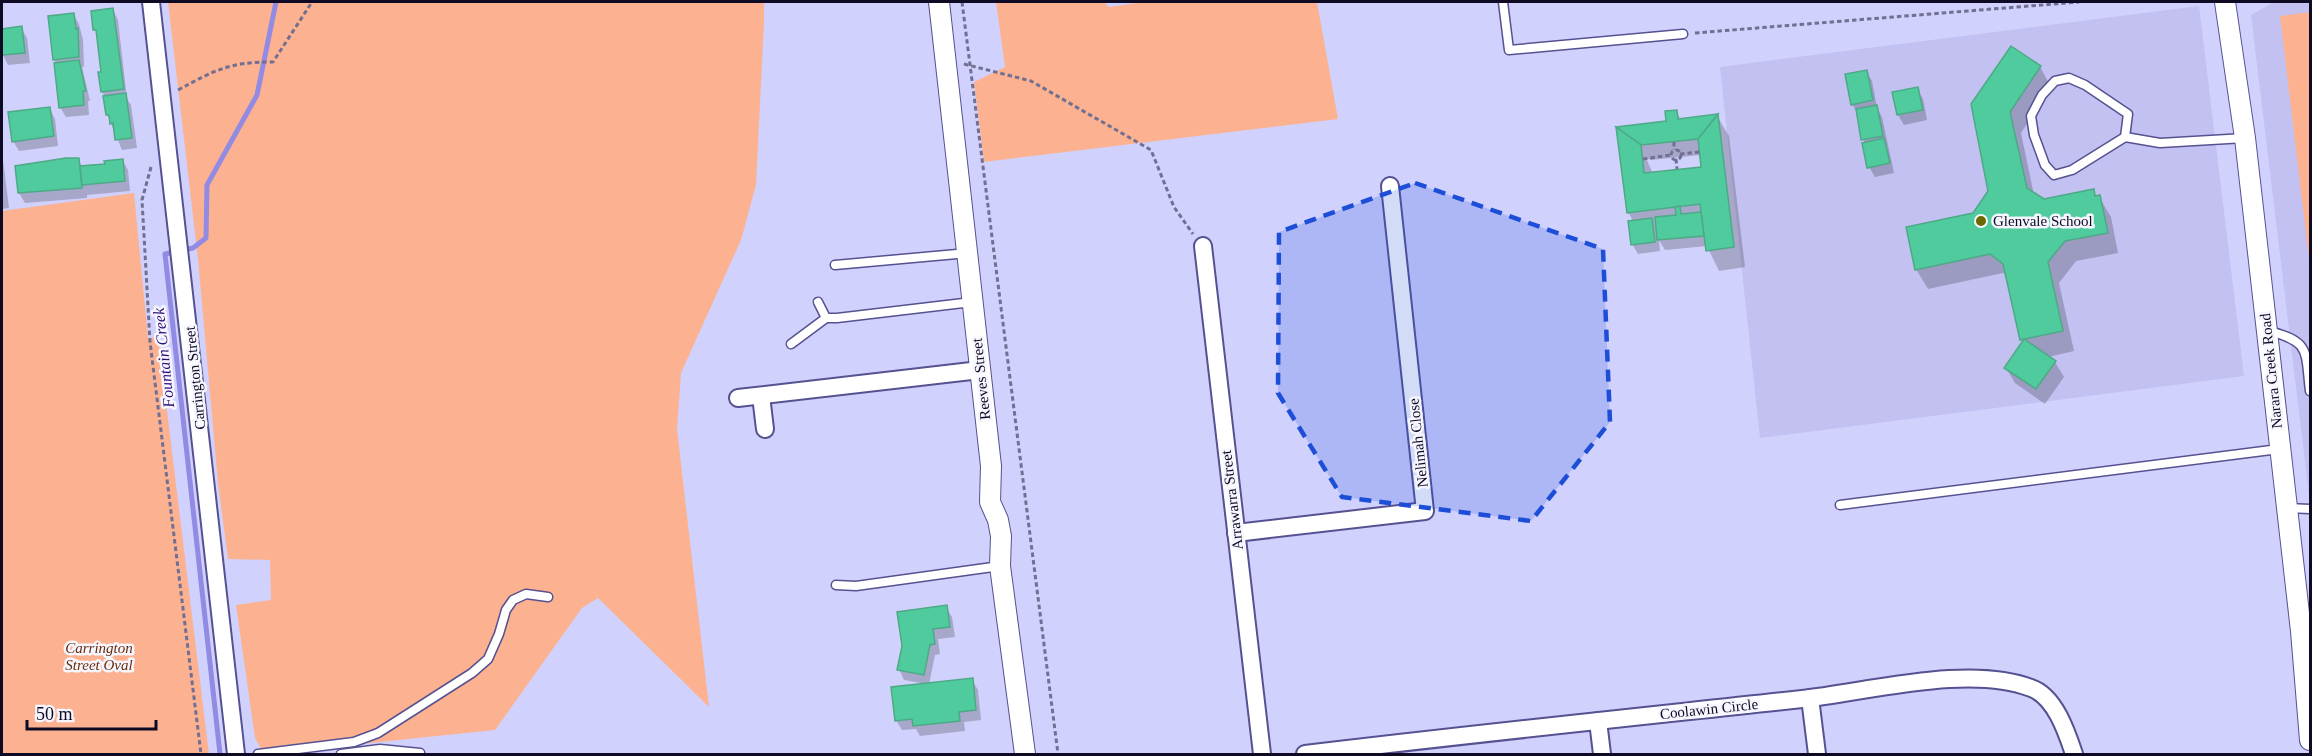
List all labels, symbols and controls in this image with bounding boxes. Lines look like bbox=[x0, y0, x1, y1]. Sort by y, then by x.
place label: Glenvale School bbox=[1993, 213, 2093, 229]
marker: Glenvale School bbox=[1974, 214, 1988, 228]
water label: Fountain Creek bbox=[150, 306, 177, 410]
street label: Narara Creek Road bbox=[2257, 312, 2285, 429]
street label: Carrington Street bbox=[182, 325, 208, 430]
street label: Reeves Street bbox=[969, 337, 993, 421]
street label: Nelimah Close bbox=[1405, 397, 1431, 488]
street label: Arrawarra Street bbox=[1218, 448, 1246, 551]
park label: Carrington Street Oval bbox=[65, 640, 133, 673]
scale bar bbox=[27, 693, 156, 731]
street label: Coolawin Circle bbox=[1659, 696, 1759, 722]
text: 50 m bbox=[36, 704, 73, 724]

